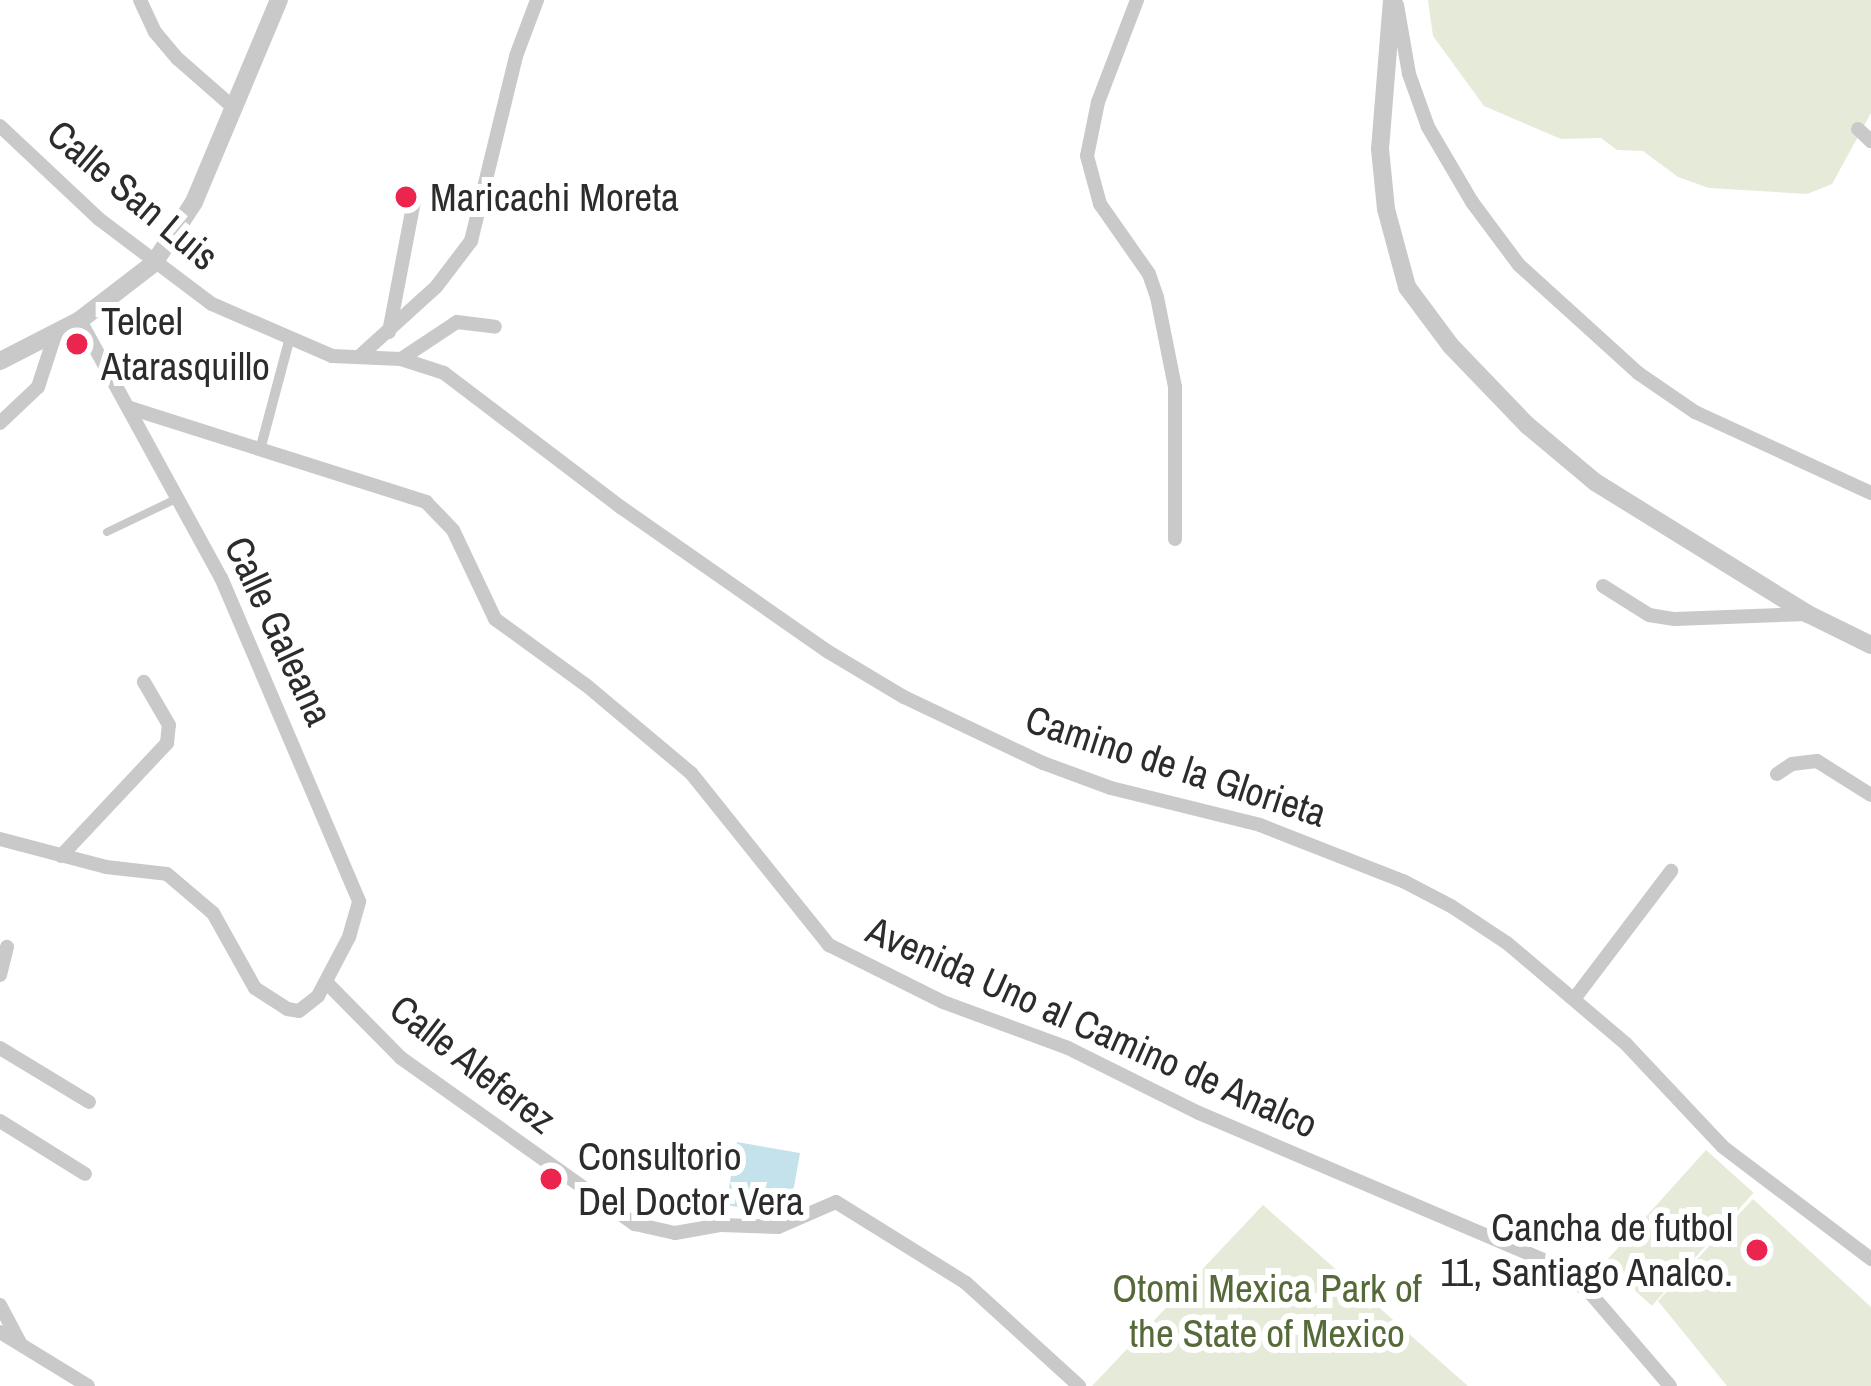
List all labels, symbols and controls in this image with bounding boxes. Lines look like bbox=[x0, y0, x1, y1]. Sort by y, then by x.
street label: Calle San Luis bbox=[38, 110, 228, 280]
place label: Maricachi Moreta bbox=[430, 174, 679, 220]
marker: Maricachi Moreta bbox=[393, 184, 419, 210]
place label: Telcel Atarasquillo bbox=[101, 299, 270, 390]
marker: Telcel Atarasquillo bbox=[64, 331, 90, 357]
street label: Calle Galeana bbox=[215, 529, 343, 733]
street label: Camino de la Glorieta bbox=[1020, 695, 1332, 837]
street label: Avenida Uno al Camino de Analco bbox=[859, 906, 1325, 1148]
street label: Calle Aleferez bbox=[380, 984, 566, 1144]
place label: Consultorio Del Doctor Vera bbox=[578, 1134, 804, 1225]
marker: Consultorio Del Doctor Vera bbox=[535, 1163, 567, 1195]
place label: Cancha de futbol 11, Santiago Analco. bbox=[1438, 1205, 1733, 1296]
marker: Cancha de futbol 11, Santiago Analco. bbox=[1744, 1237, 1770, 1263]
park label: Otomi Mexica Park of the State of Mexico bbox=[1112, 1266, 1422, 1357]

